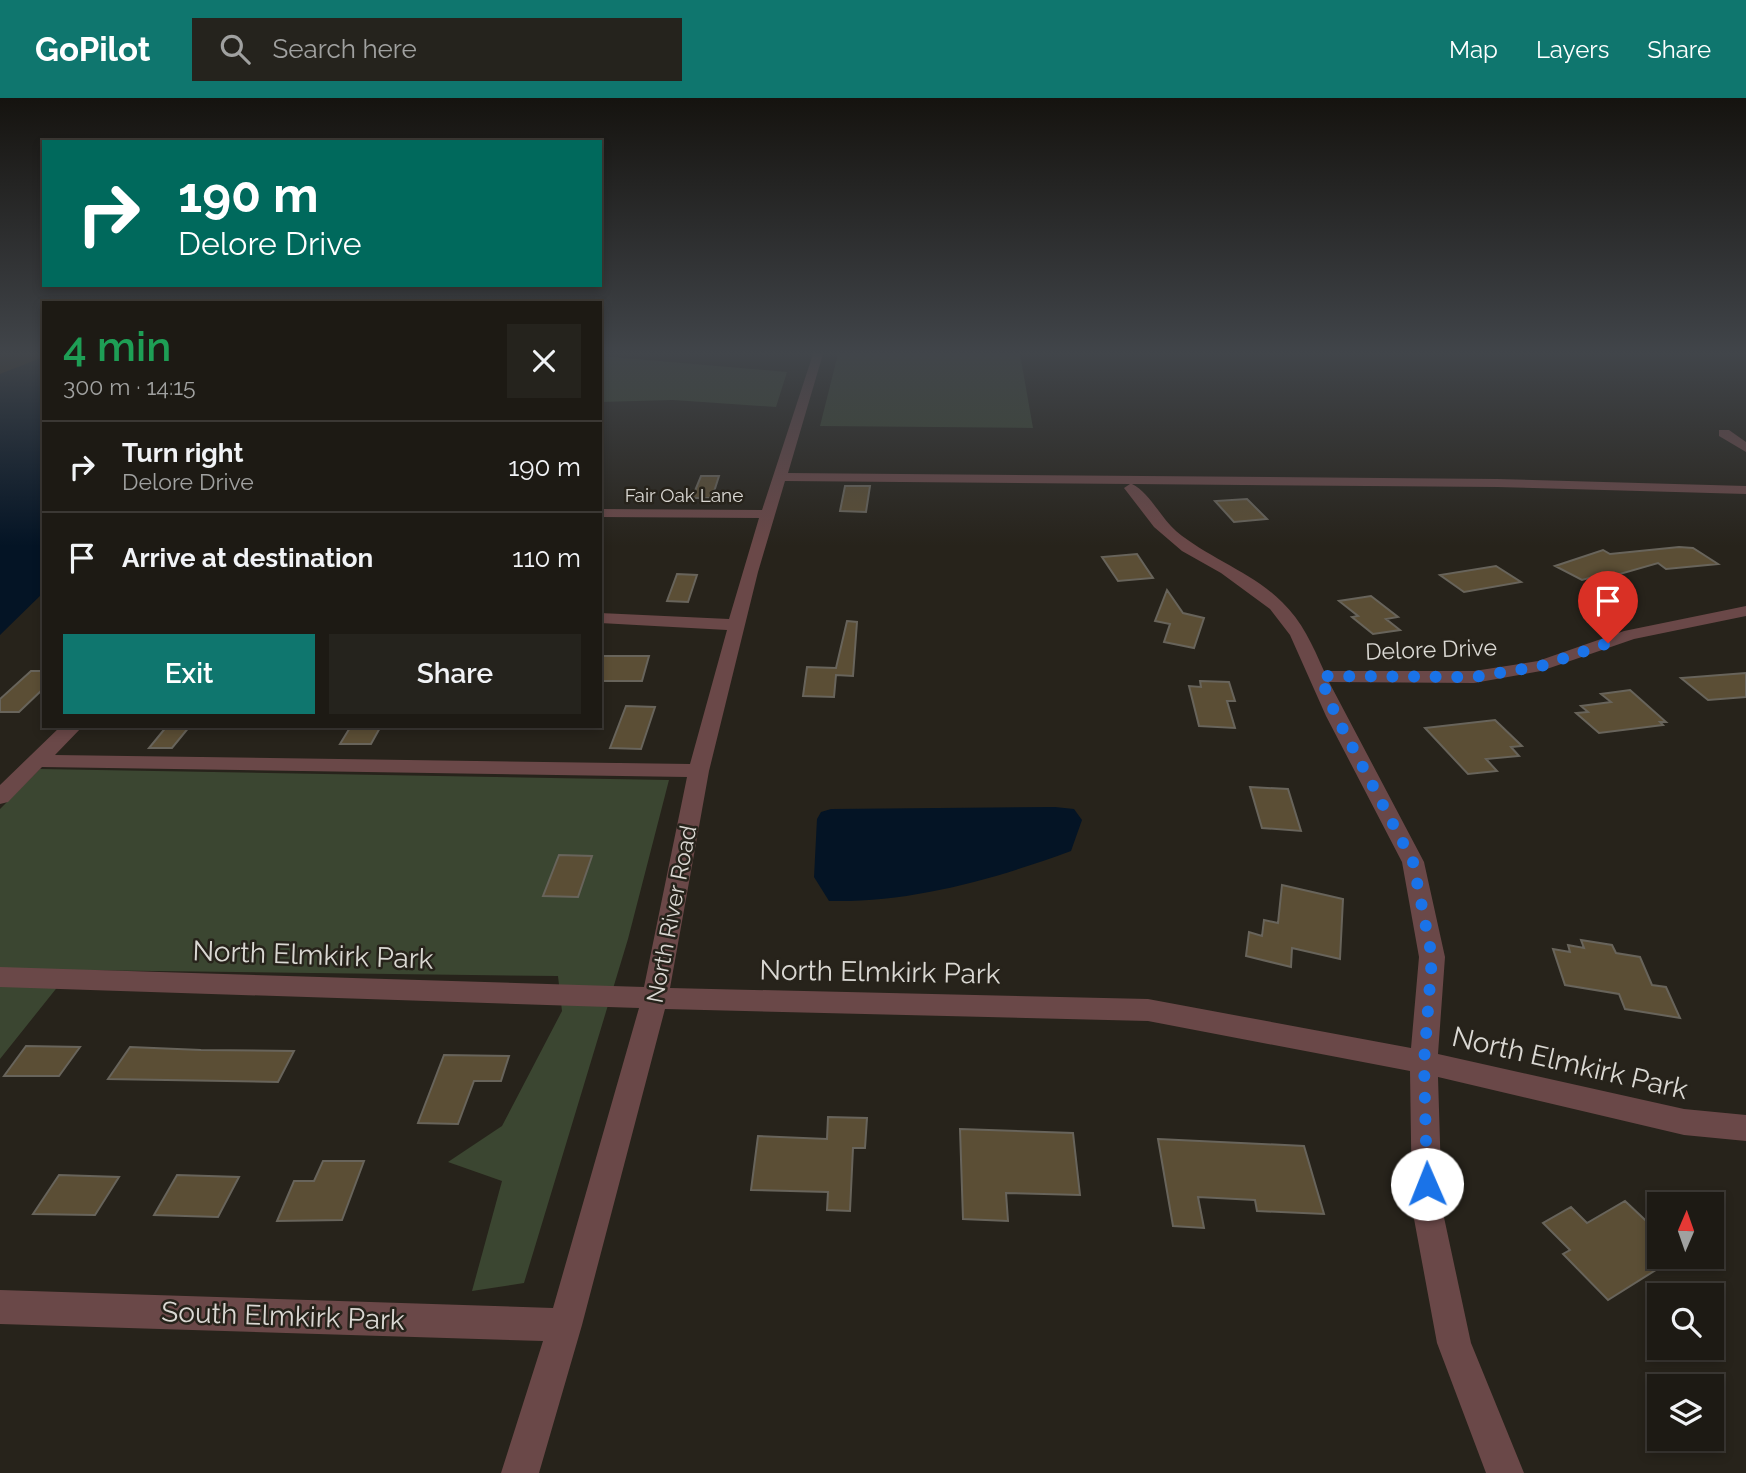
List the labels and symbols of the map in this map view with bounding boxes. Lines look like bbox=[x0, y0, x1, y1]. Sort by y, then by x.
street label: Fair Oak Lane bbox=[625, 484, 743, 506]
pin bbox=[1578, 571, 1638, 643]
street label: Delore Drive bbox=[1365, 633, 1497, 665]
street label: North River Road bbox=[641, 823, 701, 1005]
street label: North Elmkirk Park bbox=[192, 934, 434, 976]
street label: North Elmkirk Park bbox=[759, 953, 1001, 991]
street label: North Elmkirk Park bbox=[1449, 1020, 1691, 1106]
position arrow bbox=[1390, 1147, 1464, 1221]
north arrow bbox=[1647, 1192, 1724, 1269]
street label: South Elmkirk Park bbox=[161, 1295, 405, 1337]

